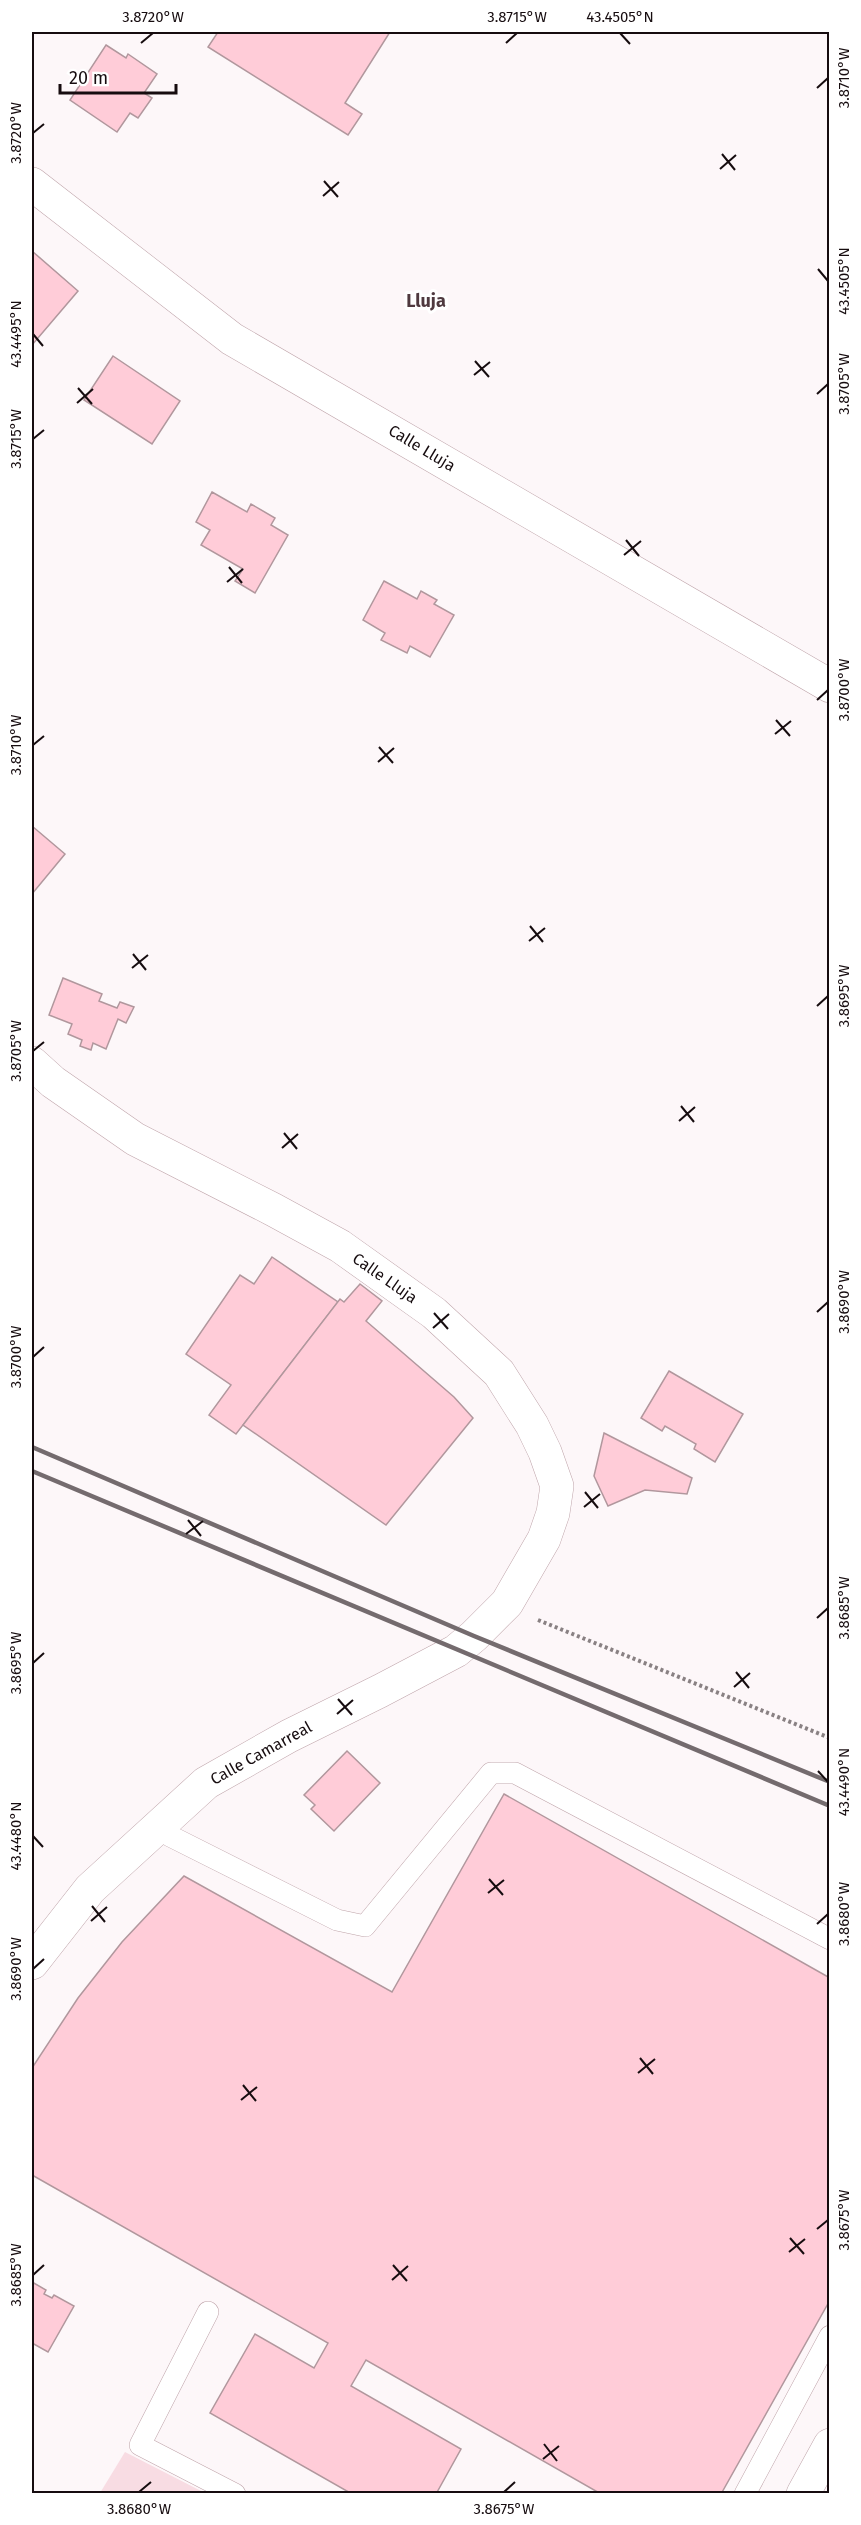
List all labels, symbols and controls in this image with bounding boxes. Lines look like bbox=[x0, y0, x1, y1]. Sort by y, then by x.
text: 3.8720°W bbox=[122, 8, 184, 26]
text: 3.8715°W bbox=[487, 8, 547, 26]
text: 43.4505°N bbox=[586, 8, 654, 26]
text: 3.8710°W bbox=[835, 47, 853, 108]
scale bar bbox=[60, 57, 176, 95]
text: 20 m bbox=[69, 67, 108, 89]
text: 3.8720°W bbox=[7, 102, 25, 164]
text: 43.4505°N bbox=[835, 247, 853, 315]
district label: Lluja bbox=[406, 290, 446, 312]
text: 43.4495°N bbox=[7, 300, 25, 368]
text: 3.8705°W bbox=[835, 353, 853, 415]
text: 3.8715°W bbox=[7, 409, 25, 469]
street label: Calle Lluja bbox=[385, 421, 459, 475]
text: 3.8700°W bbox=[835, 658, 853, 721]
text: 3.8710°W bbox=[7, 714, 25, 775]
text: 3.8695°W bbox=[835, 964, 853, 1027]
text: 3.8705°W bbox=[7, 1020, 25, 1082]
street label: Calle Lluja bbox=[349, 1249, 421, 1307]
text: 3.8690°W bbox=[835, 1270, 853, 1334]
text: 3.8700°W bbox=[7, 1325, 25, 1388]
text: 3.8685°W bbox=[835, 1576, 853, 1640]
text: 3.8695°W bbox=[7, 1631, 25, 1694]
street label: Calle Camarreal bbox=[207, 1717, 315, 1789]
text: 43.4490°N bbox=[835, 1748, 853, 1816]
text: 43.4480°N bbox=[7, 1801, 25, 1871]
text: 3.8680°W bbox=[835, 1881, 853, 1946]
text: 3.8690°W bbox=[7, 1937, 25, 2001]
text: 3.8675°W bbox=[835, 2189, 853, 2251]
text: 3.8685°W bbox=[7, 2243, 25, 2307]
text: 3.8680°W bbox=[107, 2500, 172, 2518]
text: 3.8675°W bbox=[473, 2500, 535, 2518]

